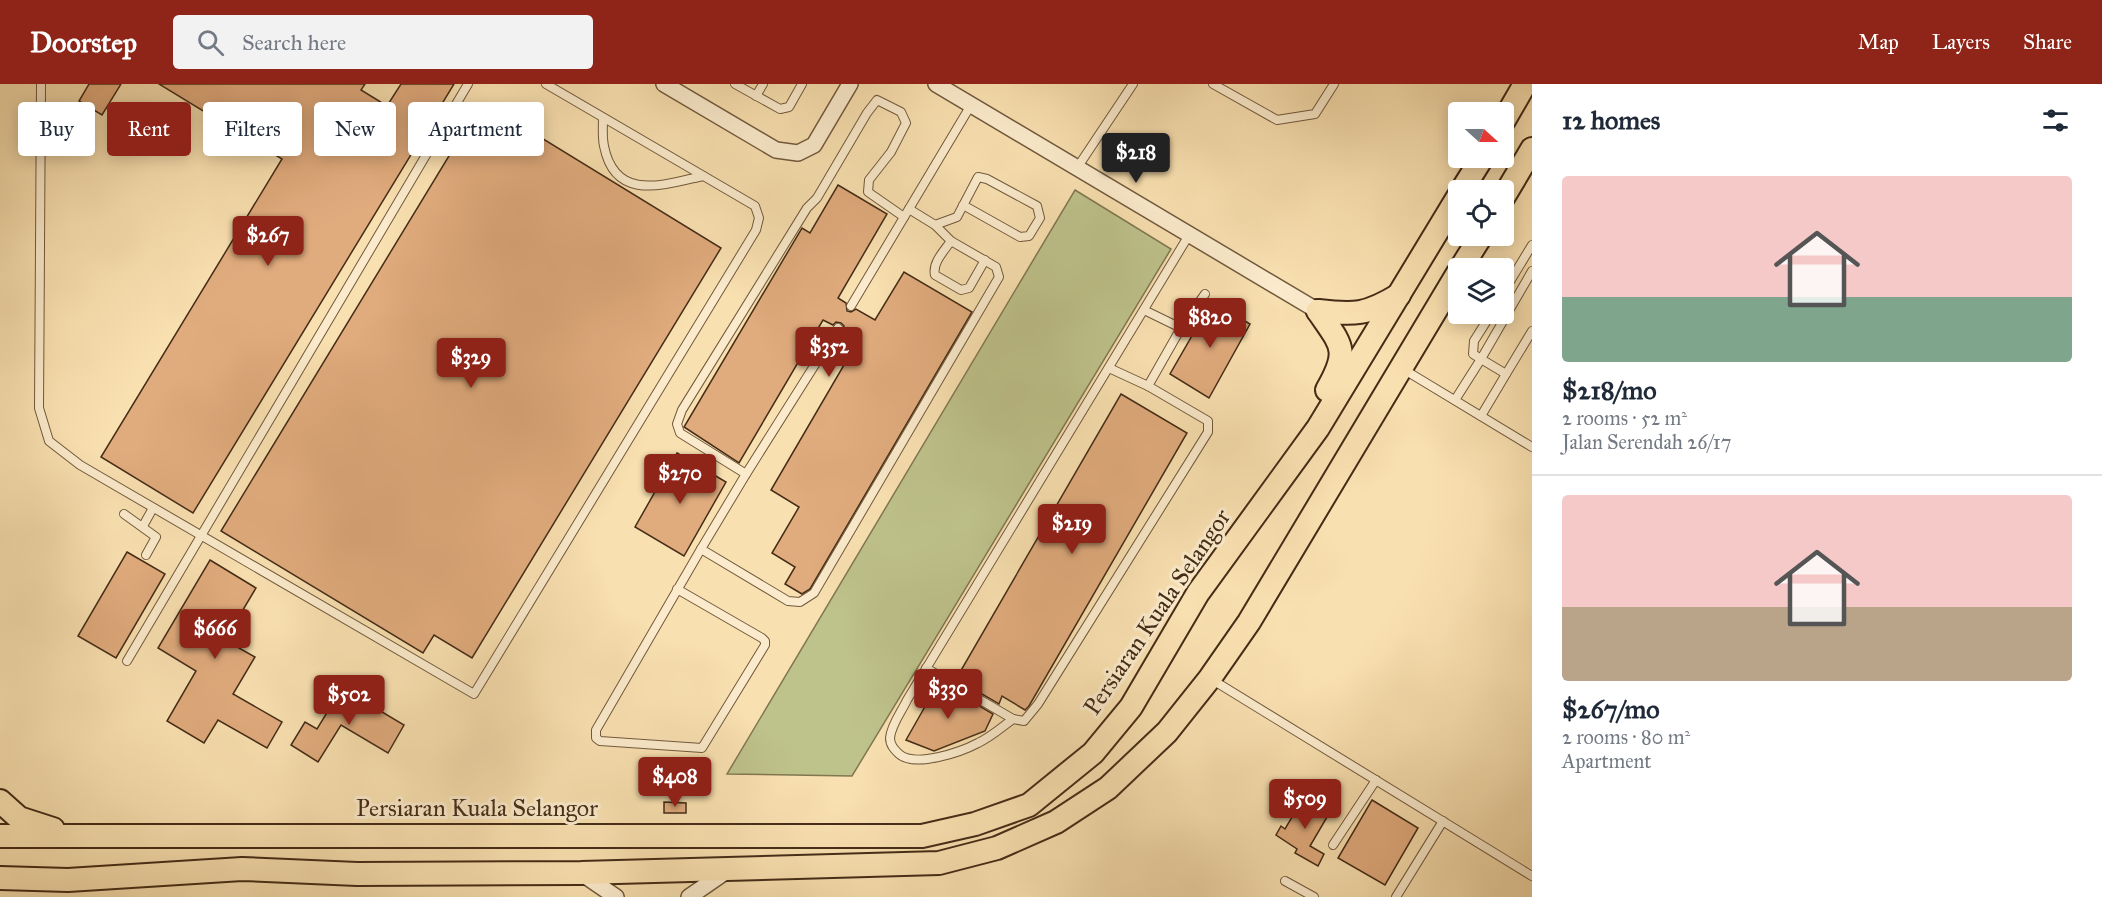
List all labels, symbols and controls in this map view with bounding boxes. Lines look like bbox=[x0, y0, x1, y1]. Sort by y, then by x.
search box bbox=[173, 15, 593, 69]
text: Doorstep bbox=[30, 25, 137, 60]
icon: search bbox=[194, 26, 227, 59]
text: Search here bbox=[242, 29, 346, 56]
text: Map bbox=[1858, 29, 1899, 55]
text: Layers bbox=[1932, 29, 1990, 55]
text: Share bbox=[2023, 29, 2072, 55]
chip: Buy bbox=[18, 102, 95, 156]
chip: Rent bbox=[107, 102, 191, 156]
chip: Filters bbox=[203, 102, 302, 156]
chip: New bbox=[314, 102, 396, 156]
chip: Apartment bbox=[408, 102, 544, 156]
north arrow bbox=[1448, 102, 1514, 168]
map controls bbox=[1448, 102, 1514, 324]
text: 12 homes bbox=[1562, 104, 1660, 136]
icon: filters bbox=[2039, 104, 2072, 137]
pin: $218 bbox=[1100, 133, 1172, 184]
text: $218 bbox=[1116, 140, 1156, 164]
button: locate bbox=[1448, 180, 1514, 246]
icon: home bbox=[1763, 215, 1871, 323]
pin: $267 bbox=[232, 216, 304, 267]
text: $267 bbox=[247, 223, 289, 247]
button: layers bbox=[1448, 258, 1514, 324]
pin: $820 bbox=[1174, 298, 1246, 349]
text: $820 bbox=[1188, 305, 1232, 329]
pin: $352 bbox=[793, 327, 865, 378]
text: $352 bbox=[809, 334, 849, 358]
pin: $329 bbox=[435, 338, 507, 389]
text: $329 bbox=[451, 345, 491, 369]
text: $218/mo bbox=[1562, 374, 1657, 406]
text: 2 rooms · 52 m² bbox=[1562, 406, 1687, 430]
text: Jalan Serendah 26/17 bbox=[1562, 430, 1731, 454]
pin: $270 bbox=[644, 454, 716, 505]
text: $270 bbox=[658, 461, 702, 485]
street label: Persiaran Kuala Selangor bbox=[1077, 503, 1237, 721]
pin: $219 bbox=[1036, 504, 1108, 555]
text: $219 bbox=[1052, 511, 1092, 535]
icon: home bbox=[1763, 534, 1871, 642]
pin: $666 bbox=[179, 609, 251, 660]
text: $666 bbox=[194, 616, 236, 640]
pin: $330 bbox=[912, 669, 984, 720]
pin: $502 bbox=[313, 675, 385, 726]
text: $330 bbox=[928, 676, 968, 700]
text: $502 bbox=[328, 682, 370, 706]
text: $267/mo bbox=[1562, 693, 1660, 725]
text: 2 rooms · 80 m² bbox=[1562, 725, 1690, 749]
text: Apartment bbox=[1562, 749, 1651, 773]
pin: $408 bbox=[639, 757, 711, 808]
text: $408 bbox=[652, 764, 698, 788]
pin: $509 bbox=[1269, 779, 1341, 830]
text: $509 bbox=[1283, 786, 1327, 810]
street label: Persiaran Kuala Selangor bbox=[356, 793, 598, 823]

